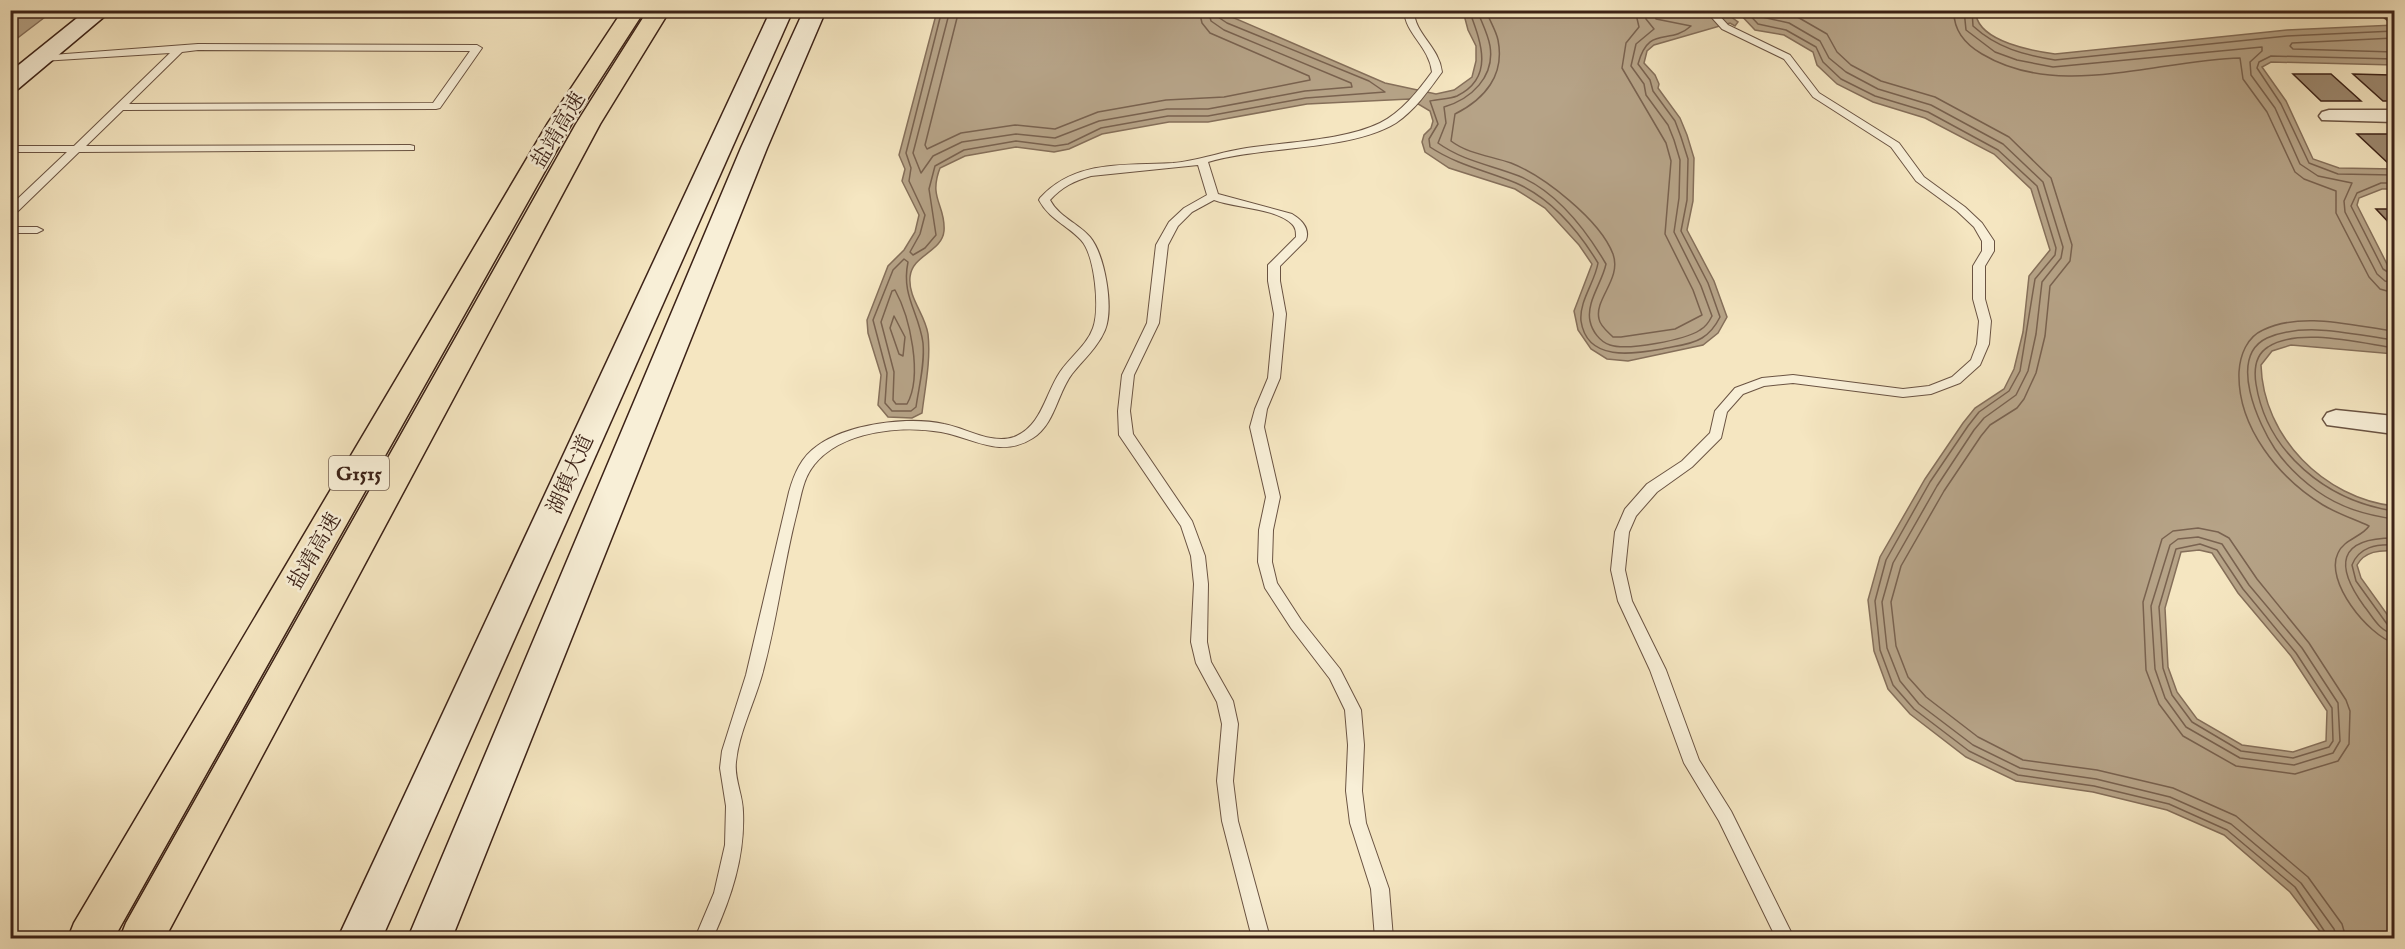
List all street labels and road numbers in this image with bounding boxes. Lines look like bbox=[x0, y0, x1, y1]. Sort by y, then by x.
street label: 盐靖高速 bbox=[526, 88, 592, 174]
street label: 湖镇大道 bbox=[542, 431, 601, 518]
road number: G1515 bbox=[329, 456, 389, 490]
street label: 盐靖高速 bbox=[283, 509, 348, 595]

